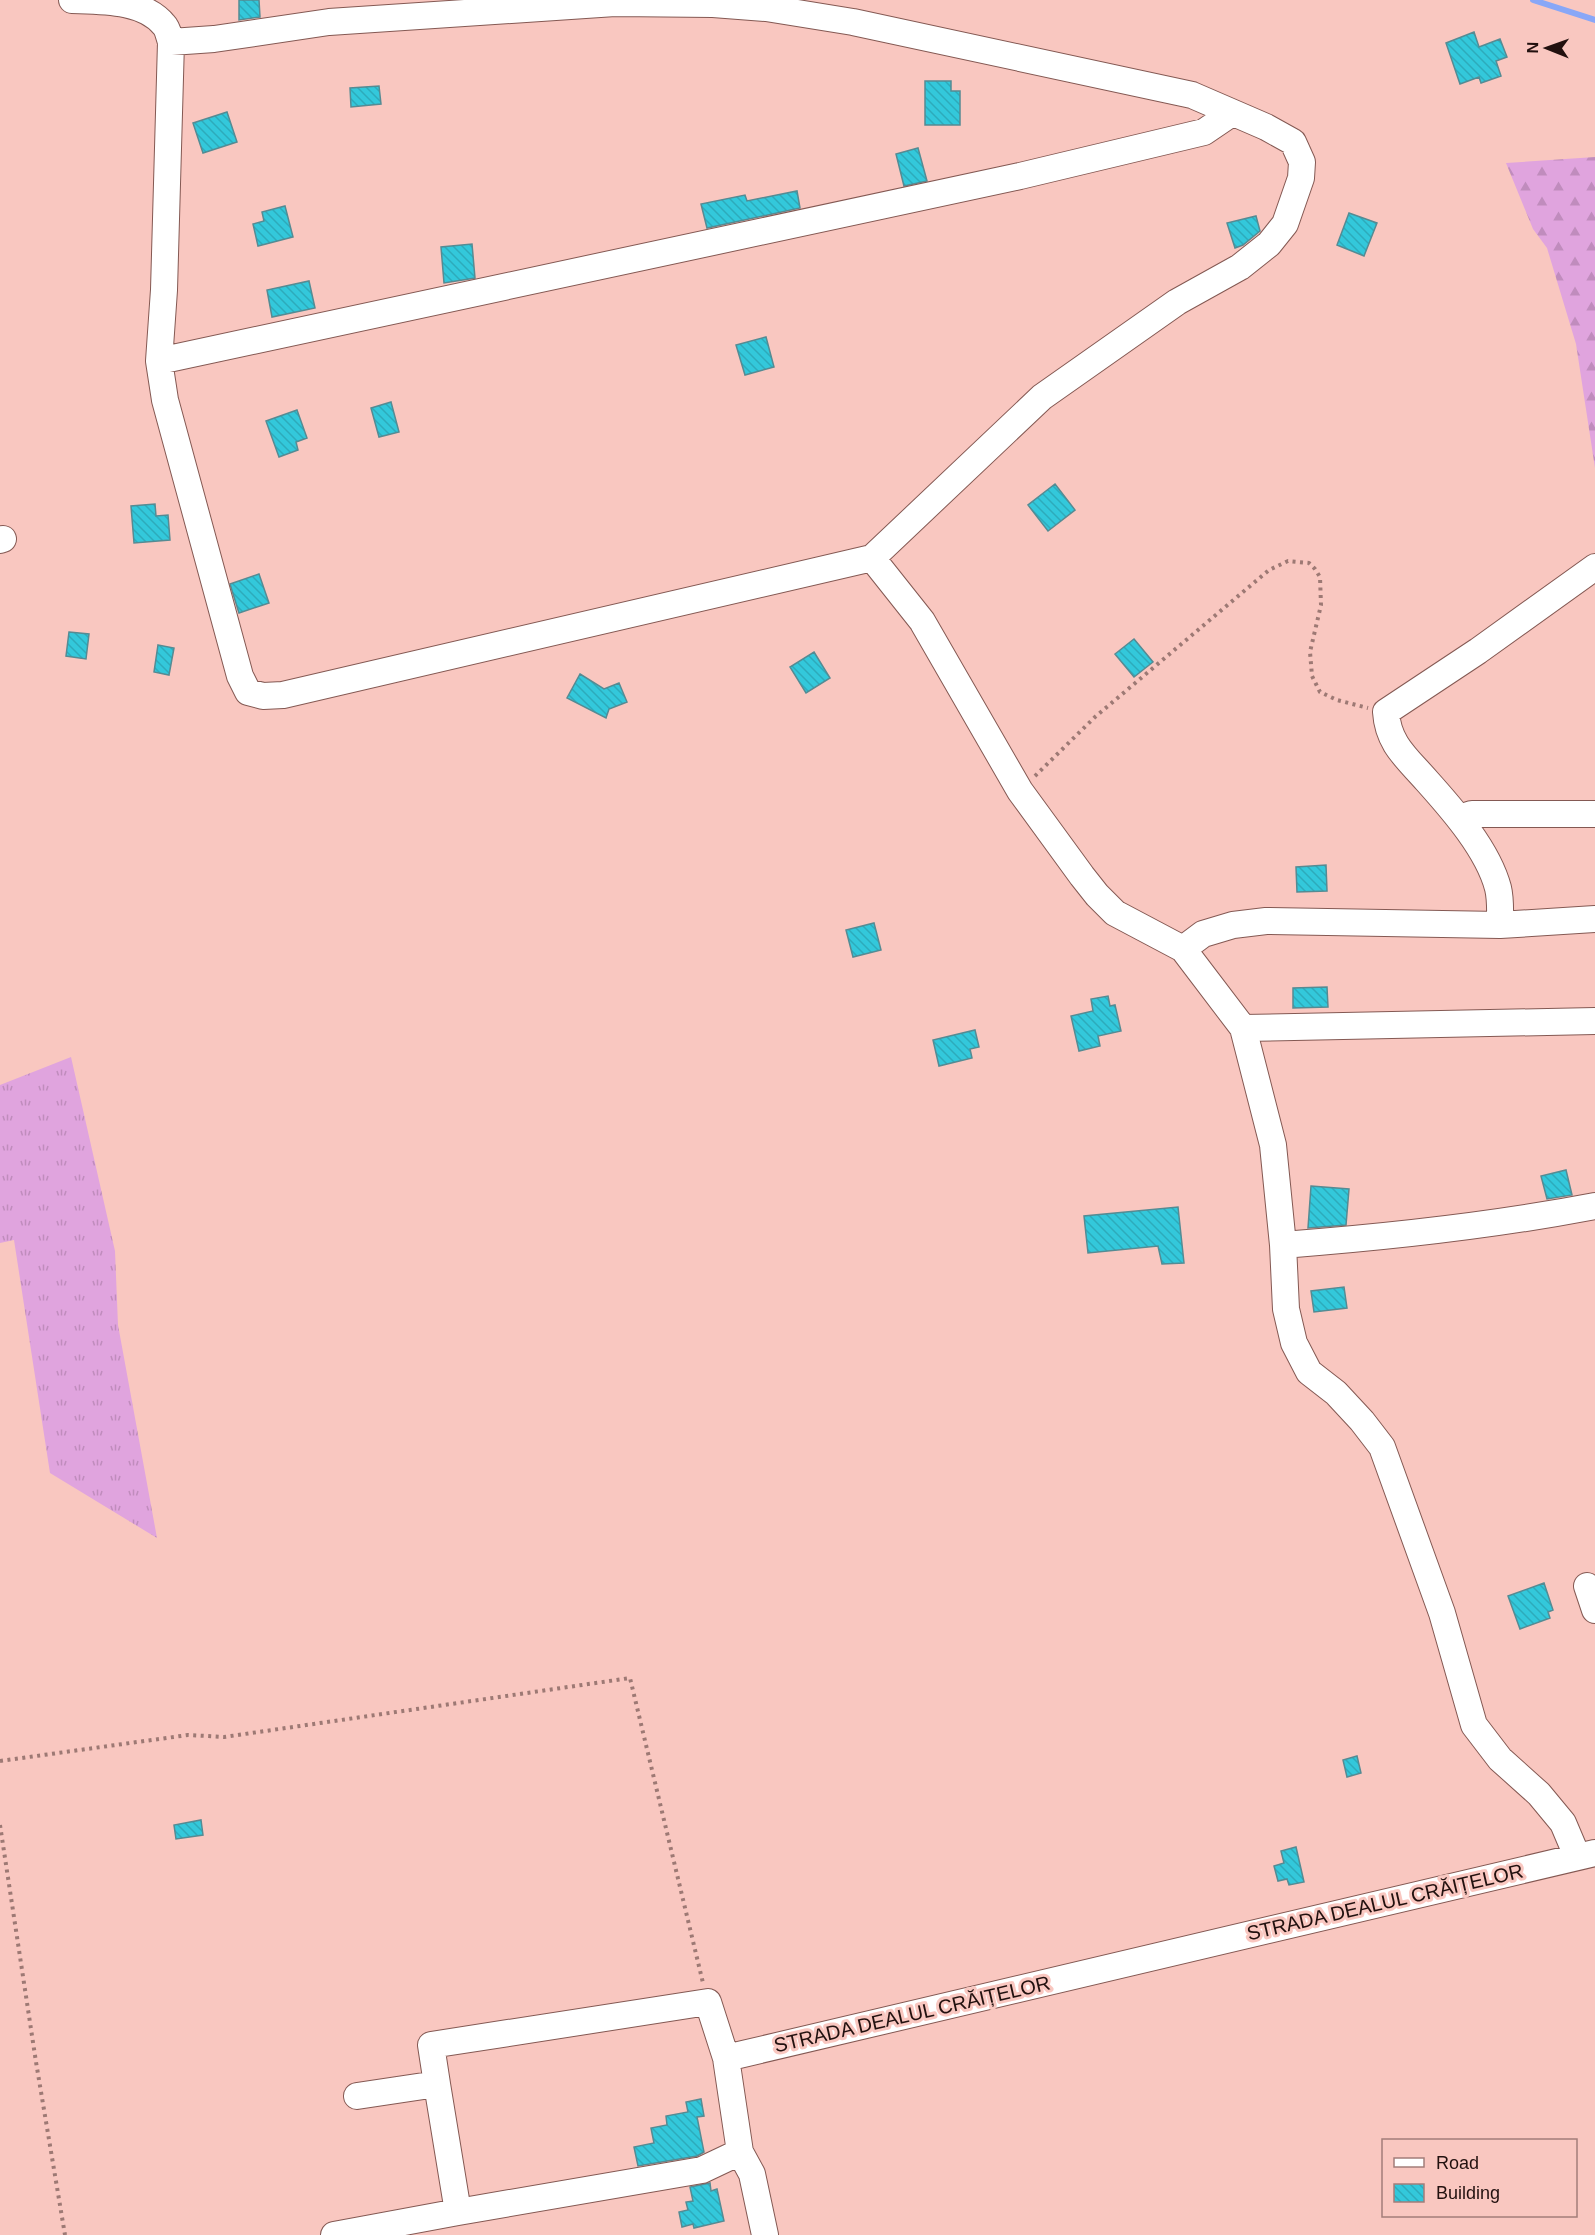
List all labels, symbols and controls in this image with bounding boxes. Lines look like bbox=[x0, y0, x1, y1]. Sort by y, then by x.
north arrow bbox=[1517, 18, 1577, 78]
text: N bbox=[1524, 42, 1541, 54]
street label: STRADA DEALUL CRĂIȚELOR bbox=[1245, 1859, 1525, 1945]
street label: STRADA DEALUL CRĂIȚELOR bbox=[772, 1971, 1052, 2057]
legend bbox=[1382, 2139, 1577, 2217]
text: Road bbox=[1436, 2153, 1479, 2173]
text: Building bbox=[1436, 2183, 1500, 2203]

